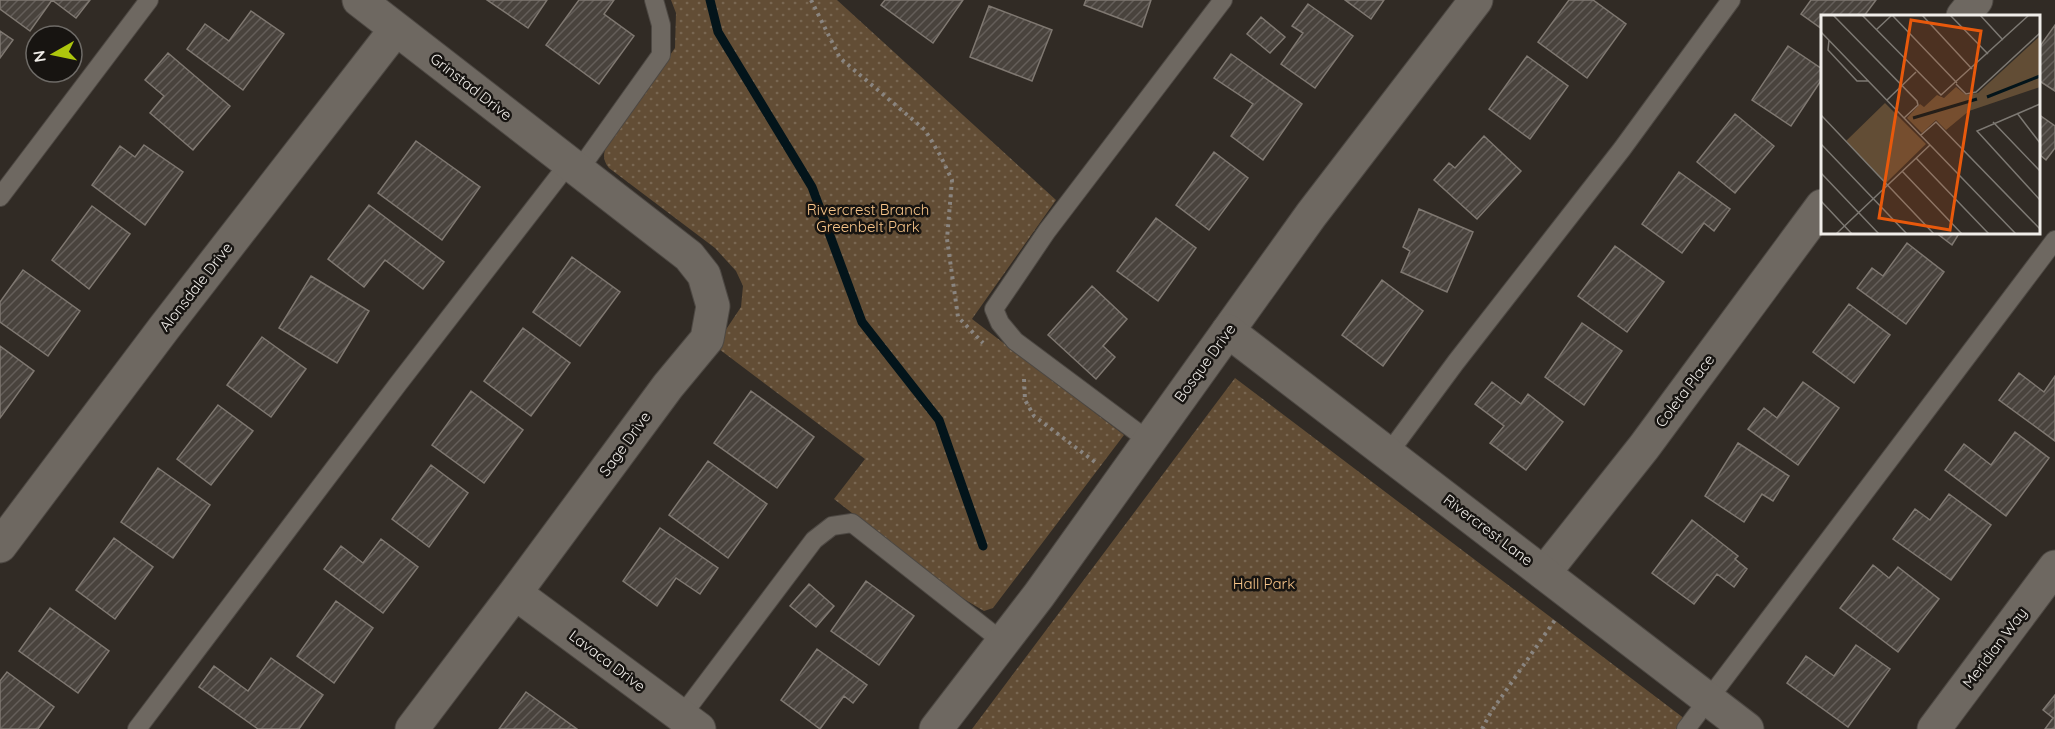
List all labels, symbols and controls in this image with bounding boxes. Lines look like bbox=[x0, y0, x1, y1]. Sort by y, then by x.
inset map bbox=[1821, 15, 2040, 234]
north arrow bbox=[24, 24, 84, 84]
text: N bbox=[28, 49, 50, 64]
street label: Grinstad Drive bbox=[427, 49, 516, 124]
park label: Rivercrest Branch Greenbelt Park bbox=[807, 200, 929, 236]
street label: Alonsdale Drive bbox=[155, 238, 236, 335]
street label: Bosque Drive bbox=[1170, 320, 1239, 406]
street label: Coleta Place bbox=[1651, 350, 1718, 431]
street label: Sage Drive bbox=[595, 408, 654, 480]
street label: Rivercrest Lane bbox=[1440, 490, 1537, 569]
park label: Hall Park bbox=[1233, 574, 1295, 593]
street label: Meridian Way bbox=[1958, 604, 2031, 692]
street label: Lavaca Drive bbox=[565, 626, 649, 696]

